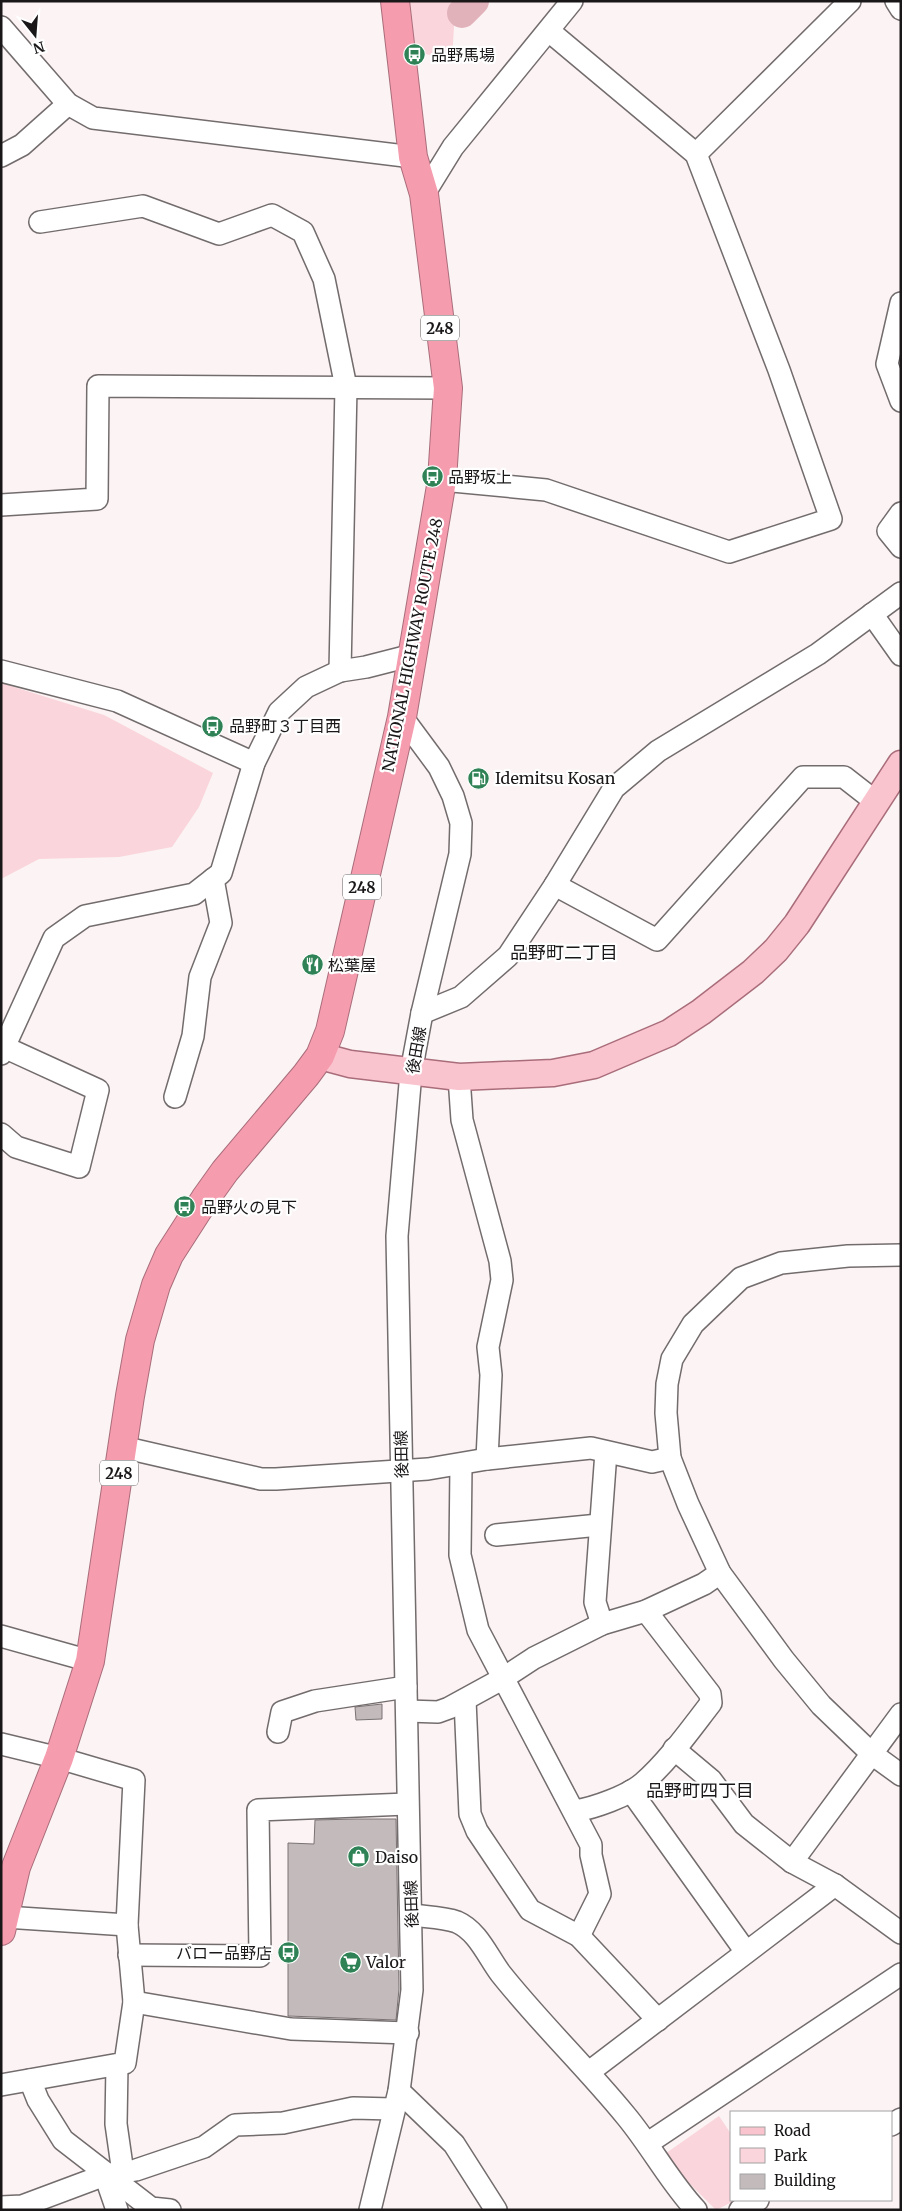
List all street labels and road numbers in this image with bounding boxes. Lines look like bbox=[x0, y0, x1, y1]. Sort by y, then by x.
road number: 248 bbox=[421, 316, 459, 340]
street label: NATIONAL HIGHWAY ROUTE 248 bbox=[378, 516, 446, 774]
road number: 248 bbox=[343, 874, 381, 900]
street label: 後田線 bbox=[402, 1025, 430, 1075]
street label: 後田線 bbox=[391, 1430, 411, 1478]
road number: 248 bbox=[100, 1460, 138, 1486]
street label: 後田線 bbox=[400, 1880, 422, 1928]

